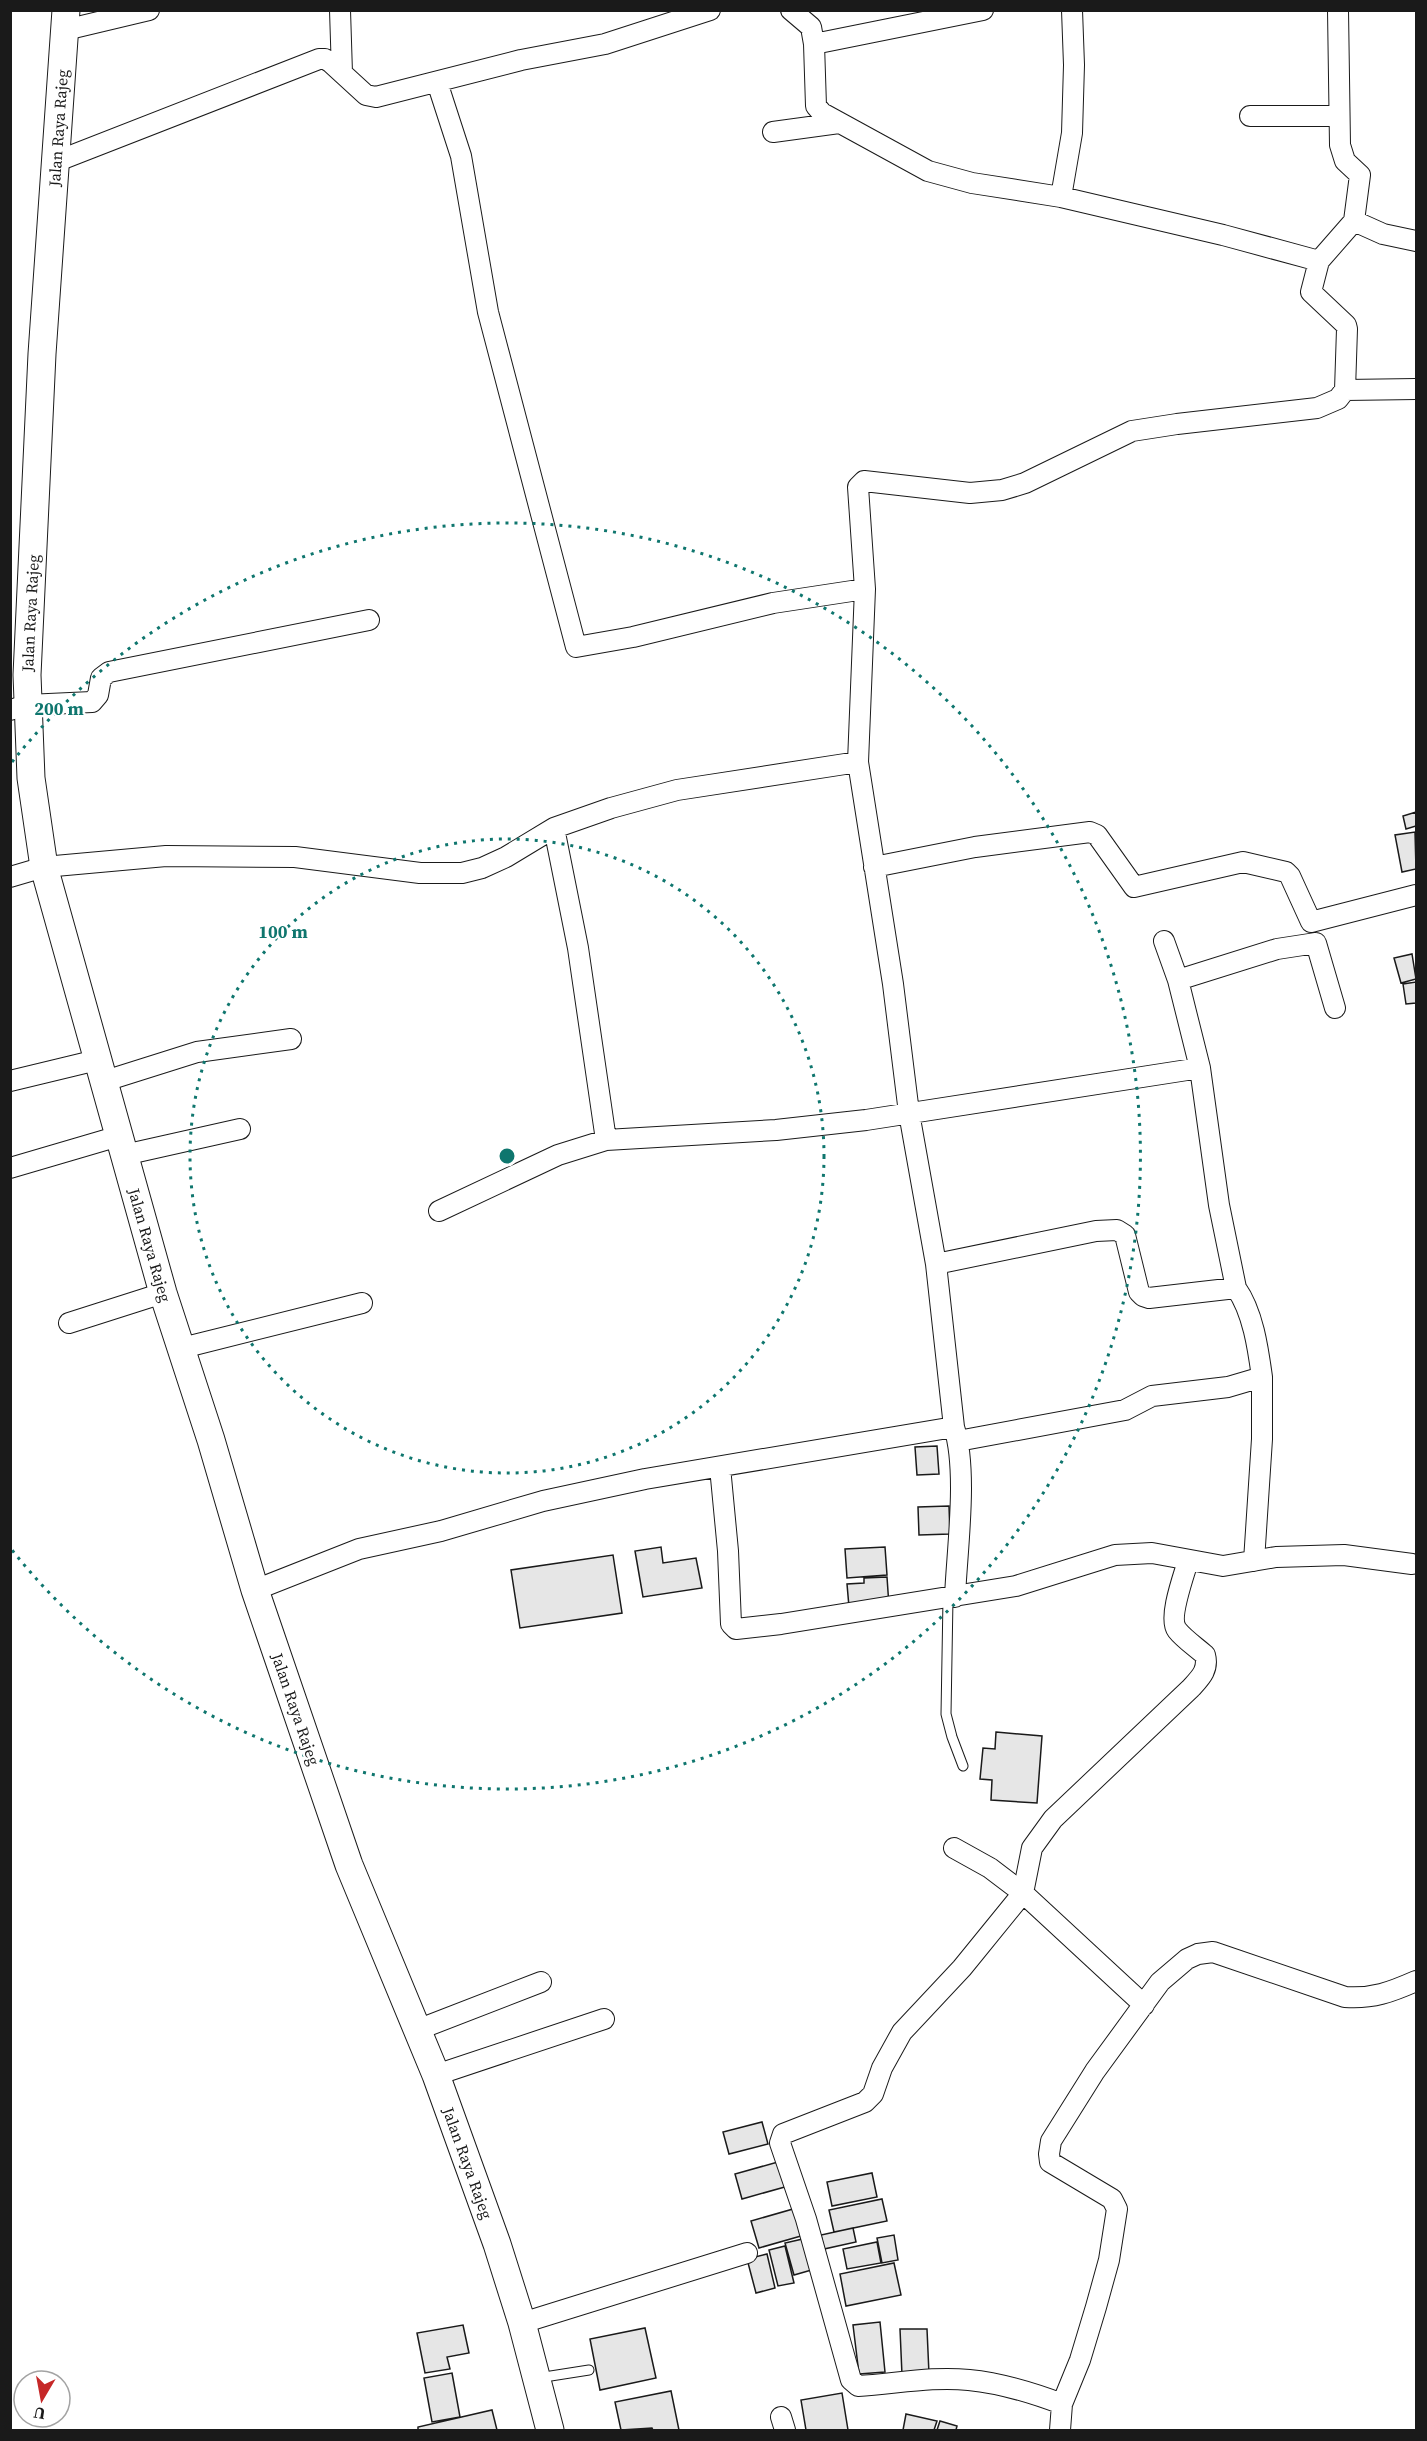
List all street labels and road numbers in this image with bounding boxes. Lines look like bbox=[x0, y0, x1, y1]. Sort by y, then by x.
street label: Jalan Raya Rajeg bbox=[43, 69, 73, 188]
street label: Jalan Raya Rajeg bbox=[16, 554, 44, 673]
street label: Jalan Raya Rajeg bbox=[123, 1185, 177, 1304]
street label: Jalan Raya Rajeg bbox=[266, 1649, 326, 1768]
street label: Jalan Raya Rajeg bbox=[437, 2103, 498, 2222]

